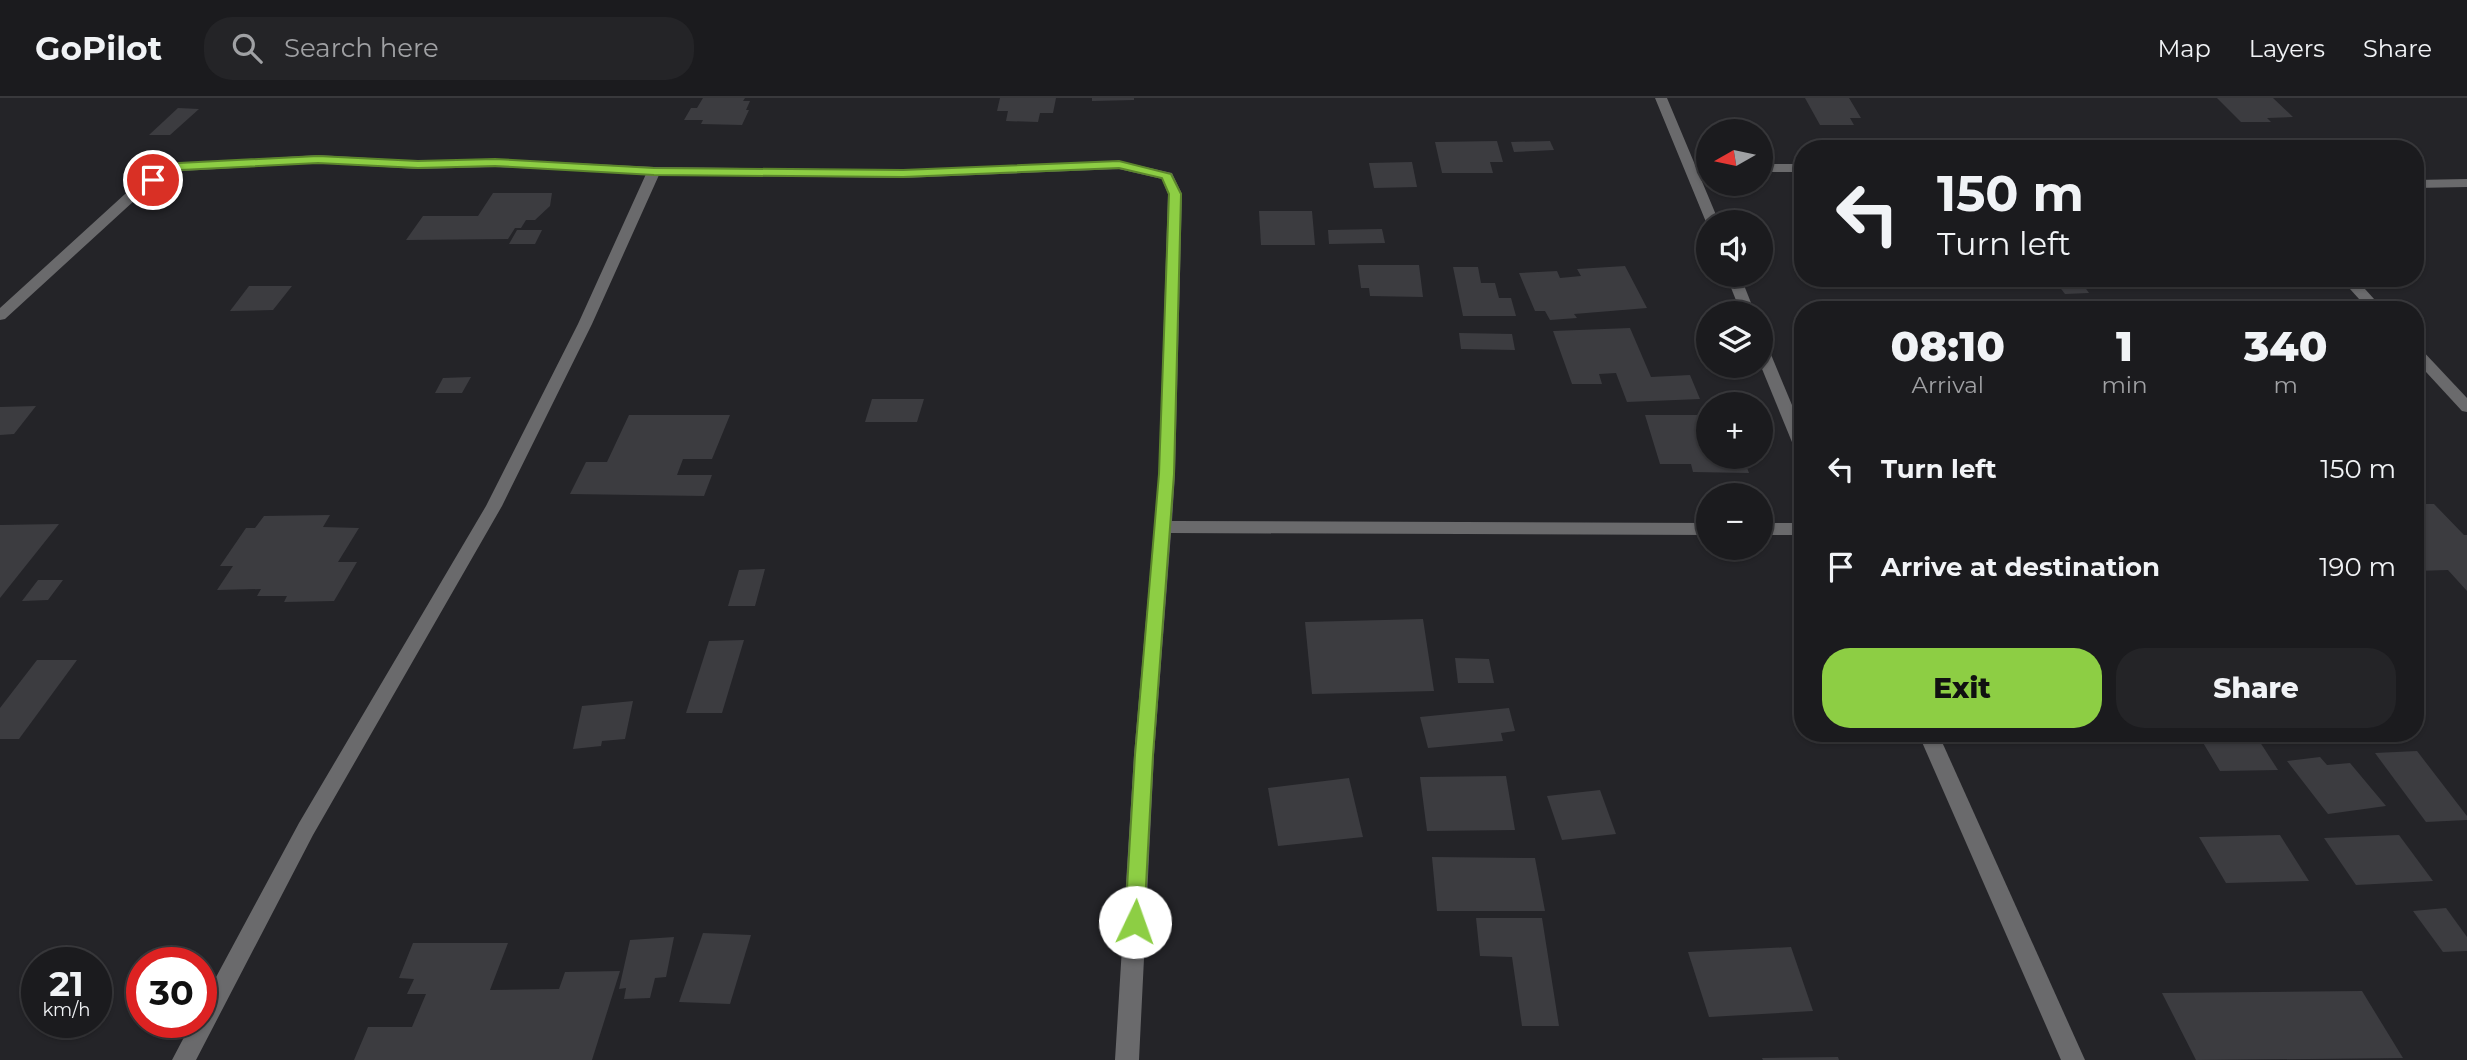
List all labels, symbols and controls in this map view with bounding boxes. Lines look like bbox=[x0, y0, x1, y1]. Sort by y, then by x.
search box bbox=[204, 17, 694, 80]
text: GoPilot bbox=[35, 28, 162, 68]
icon: search bbox=[228, 29, 266, 67]
text: Search here bbox=[284, 32, 439, 64]
text: Map bbox=[2157, 34, 2211, 63]
text: Layers bbox=[2249, 34, 2325, 63]
text: Share bbox=[2363, 34, 2432, 63]
north arrow bbox=[1696, 119, 1773, 196]
map controls bbox=[1696, 119, 1773, 560]
pin bbox=[123, 150, 183, 210]
icon: arrive bbox=[134, 161, 172, 199]
text: 150 m bbox=[1937, 164, 2084, 223]
icon: left bbox=[1822, 168, 1913, 259]
button: sound bbox=[1696, 210, 1773, 287]
text: Turn left bbox=[1937, 224, 2071, 263]
button: layers bbox=[1696, 301, 1773, 378]
text: 08:10 bbox=[1890, 320, 2005, 372]
text: 1 bbox=[2116, 320, 2133, 372]
text: 340 bbox=[2244, 320, 2328, 372]
text: Arrival bbox=[1911, 371, 1984, 399]
text: min bbox=[2101, 371, 2148, 399]
text: m bbox=[2274, 371, 2298, 399]
button: + bbox=[1696, 392, 1773, 469]
icon: left bbox=[1822, 450, 1860, 488]
text: Turn left bbox=[1881, 453, 1997, 485]
text: 150 m bbox=[2320, 453, 2396, 485]
button: − bbox=[1696, 483, 1773, 560]
icon: arrive bbox=[1822, 548, 1860, 586]
text: Arrive at destination bbox=[1881, 551, 2160, 583]
text: 190 m bbox=[2319, 551, 2396, 583]
button: Exit bbox=[1822, 648, 2102, 728]
button: Share bbox=[2116, 648, 2396, 728]
position arrow bbox=[1098, 885, 1172, 959]
speed limit sign: 30 bbox=[126, 947, 217, 1038]
text: 21 bbox=[49, 962, 84, 1005]
text: km/h bbox=[42, 999, 91, 1021]

